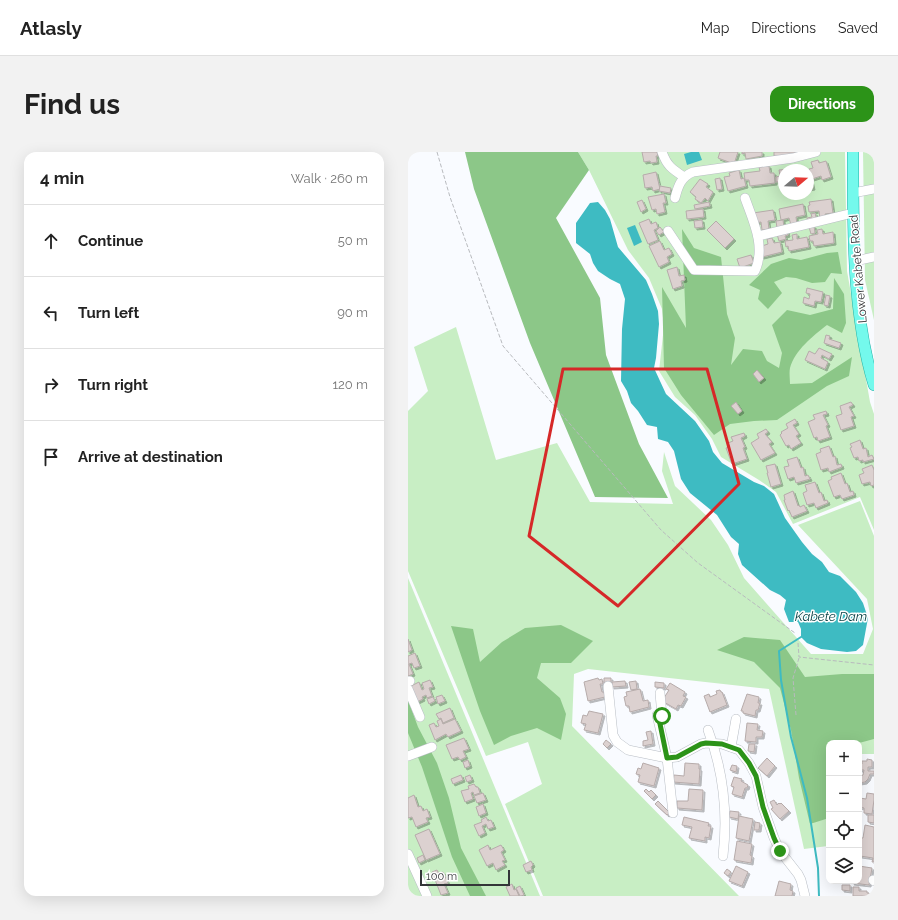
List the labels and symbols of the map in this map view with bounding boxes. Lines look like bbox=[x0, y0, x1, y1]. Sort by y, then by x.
north arrow bbox=[778, 164, 814, 200]
street label: Lower Kabete Road bbox=[846, 214, 870, 324]
water label: Kabete Dam bbox=[795, 609, 867, 624]
route start bbox=[653, 707, 671, 725]
route end bbox=[771, 842, 789, 860]
scale bar bbox=[420, 868, 510, 887]

